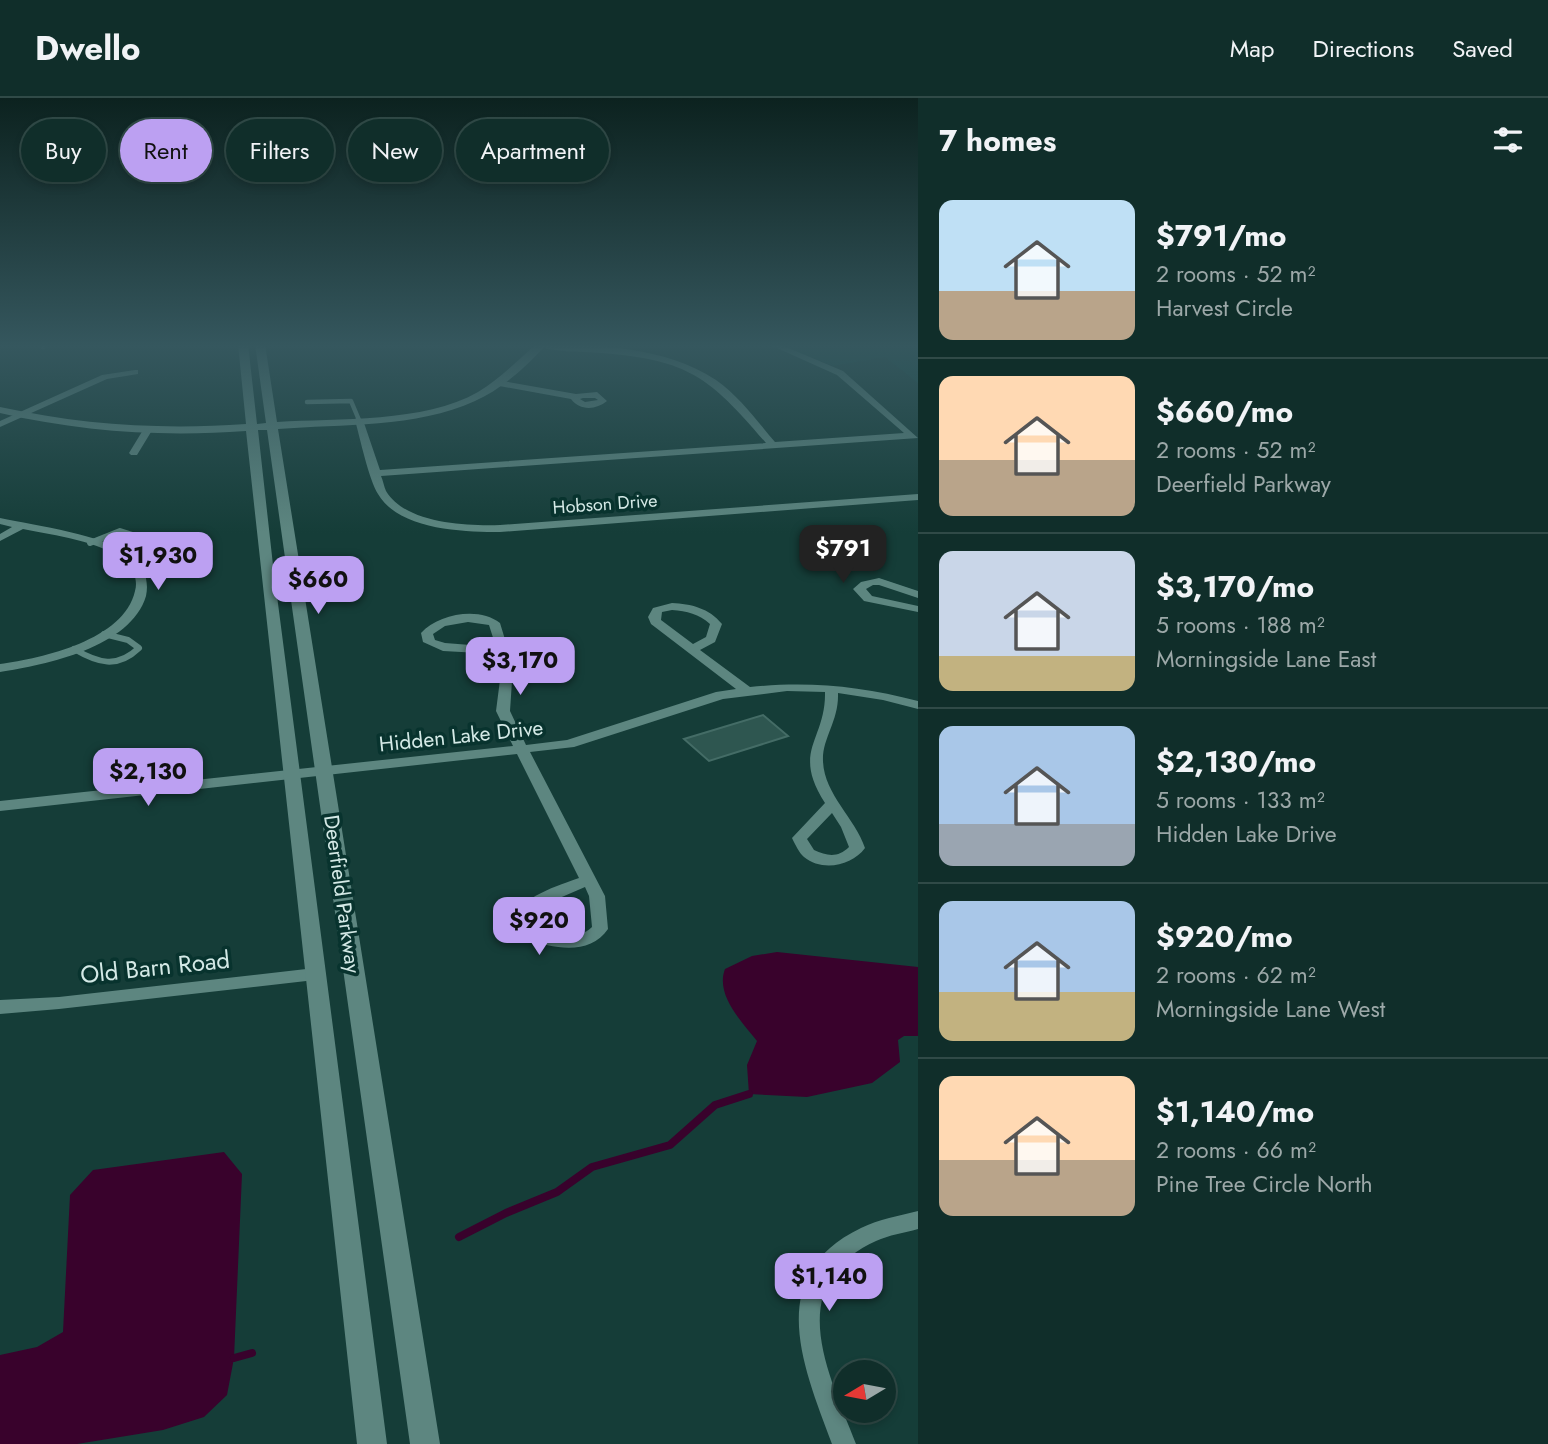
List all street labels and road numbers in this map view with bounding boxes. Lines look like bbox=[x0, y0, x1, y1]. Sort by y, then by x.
street label: Hobson Drive bbox=[552, 487, 658, 521]
street label: Hidden Lake Drive bbox=[377, 712, 545, 760]
street label: Deerfield Parkway bbox=[316, 813, 368, 976]
street label: Old Barn Road bbox=[79, 942, 231, 992]

